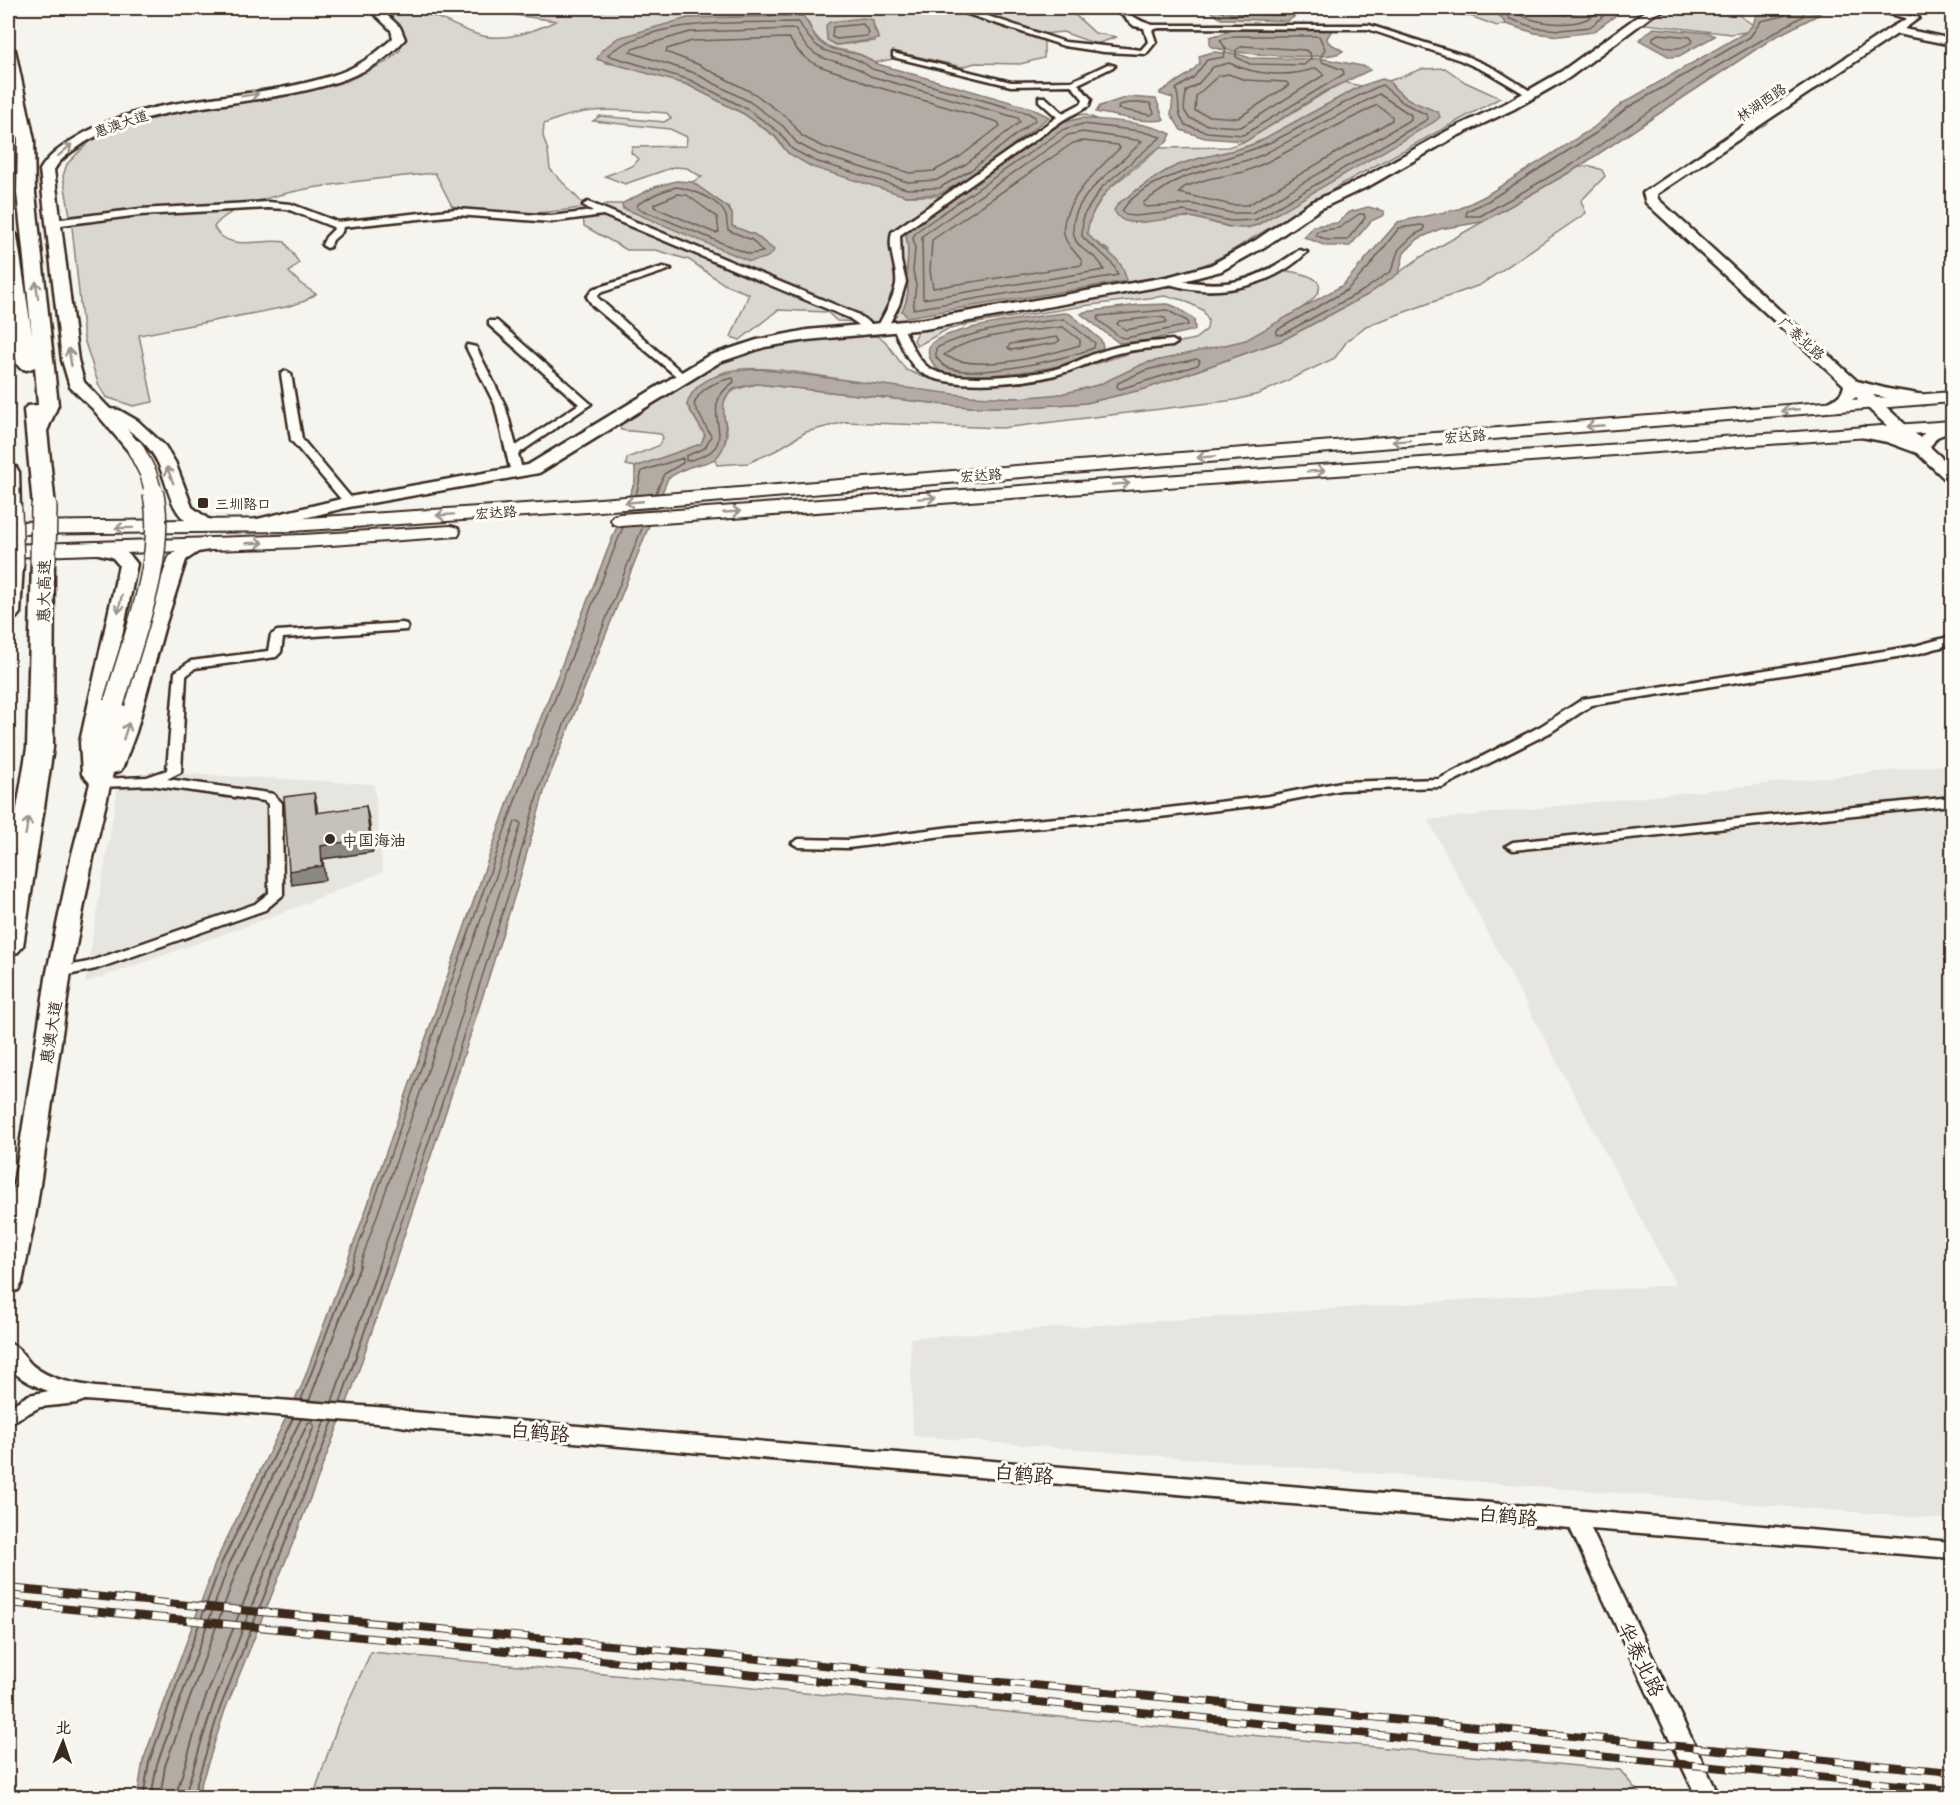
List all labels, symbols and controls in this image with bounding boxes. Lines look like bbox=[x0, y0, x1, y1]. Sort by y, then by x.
street label: 林湖西路 bbox=[1732, 78, 1790, 126]
one-way arrow bbox=[239, 89, 259, 100]
street label: 惠澳大道 bbox=[91, 105, 151, 141]
one-way arrow bbox=[57, 143, 72, 157]
one-way arrow bbox=[31, 281, 42, 300]
street label: 广泰北路 bbox=[1775, 312, 1829, 364]
one-way arrow bbox=[64, 348, 75, 367]
one-way arrow bbox=[1780, 405, 1800, 416]
one-way arrow bbox=[1586, 421, 1606, 432]
street label: 宏达路 bbox=[1443, 425, 1487, 447]
one-way arrow bbox=[1391, 436, 1411, 447]
one-way arrow bbox=[1197, 452, 1217, 463]
street label: 宏达路 bbox=[959, 464, 1003, 486]
one-way arrow bbox=[1305, 465, 1325, 476]
one-way arrow bbox=[164, 466, 175, 484]
one-way arrow bbox=[1111, 479, 1131, 490]
one-way arrow bbox=[916, 492, 936, 503]
place label: 三圳路口 bbox=[215, 494, 271, 513]
marker: 三圳路口 bbox=[196, 496, 210, 510]
one-way arrow bbox=[625, 497, 645, 508]
street label: 宏达路 bbox=[474, 501, 518, 523]
one-way arrow bbox=[722, 506, 741, 517]
one-way arrow bbox=[436, 510, 455, 521]
one-way arrow bbox=[115, 522, 135, 534]
one-way arrow bbox=[244, 537, 264, 549]
street label: 惠大高速 bbox=[32, 559, 54, 623]
one-way arrow bbox=[114, 594, 125, 614]
one-way arrow bbox=[121, 722, 132, 741]
one-way arrow bbox=[22, 817, 33, 837]
place label: 中国海油 bbox=[342, 829, 406, 850]
marker: 中国海油 bbox=[323, 832, 337, 846]
street label: 惠澳大道 bbox=[35, 999, 65, 1065]
street label: 白鹤路 bbox=[509, 1415, 572, 1447]
street label: 白鹤路 bbox=[993, 1457, 1056, 1489]
street label: 白鹤路 bbox=[1477, 1499, 1540, 1531]
street label: 华泰北路 bbox=[1613, 1617, 1672, 1702]
north arrow bbox=[33, 1712, 93, 1772]
text: 北 bbox=[55, 1716, 72, 1737]

